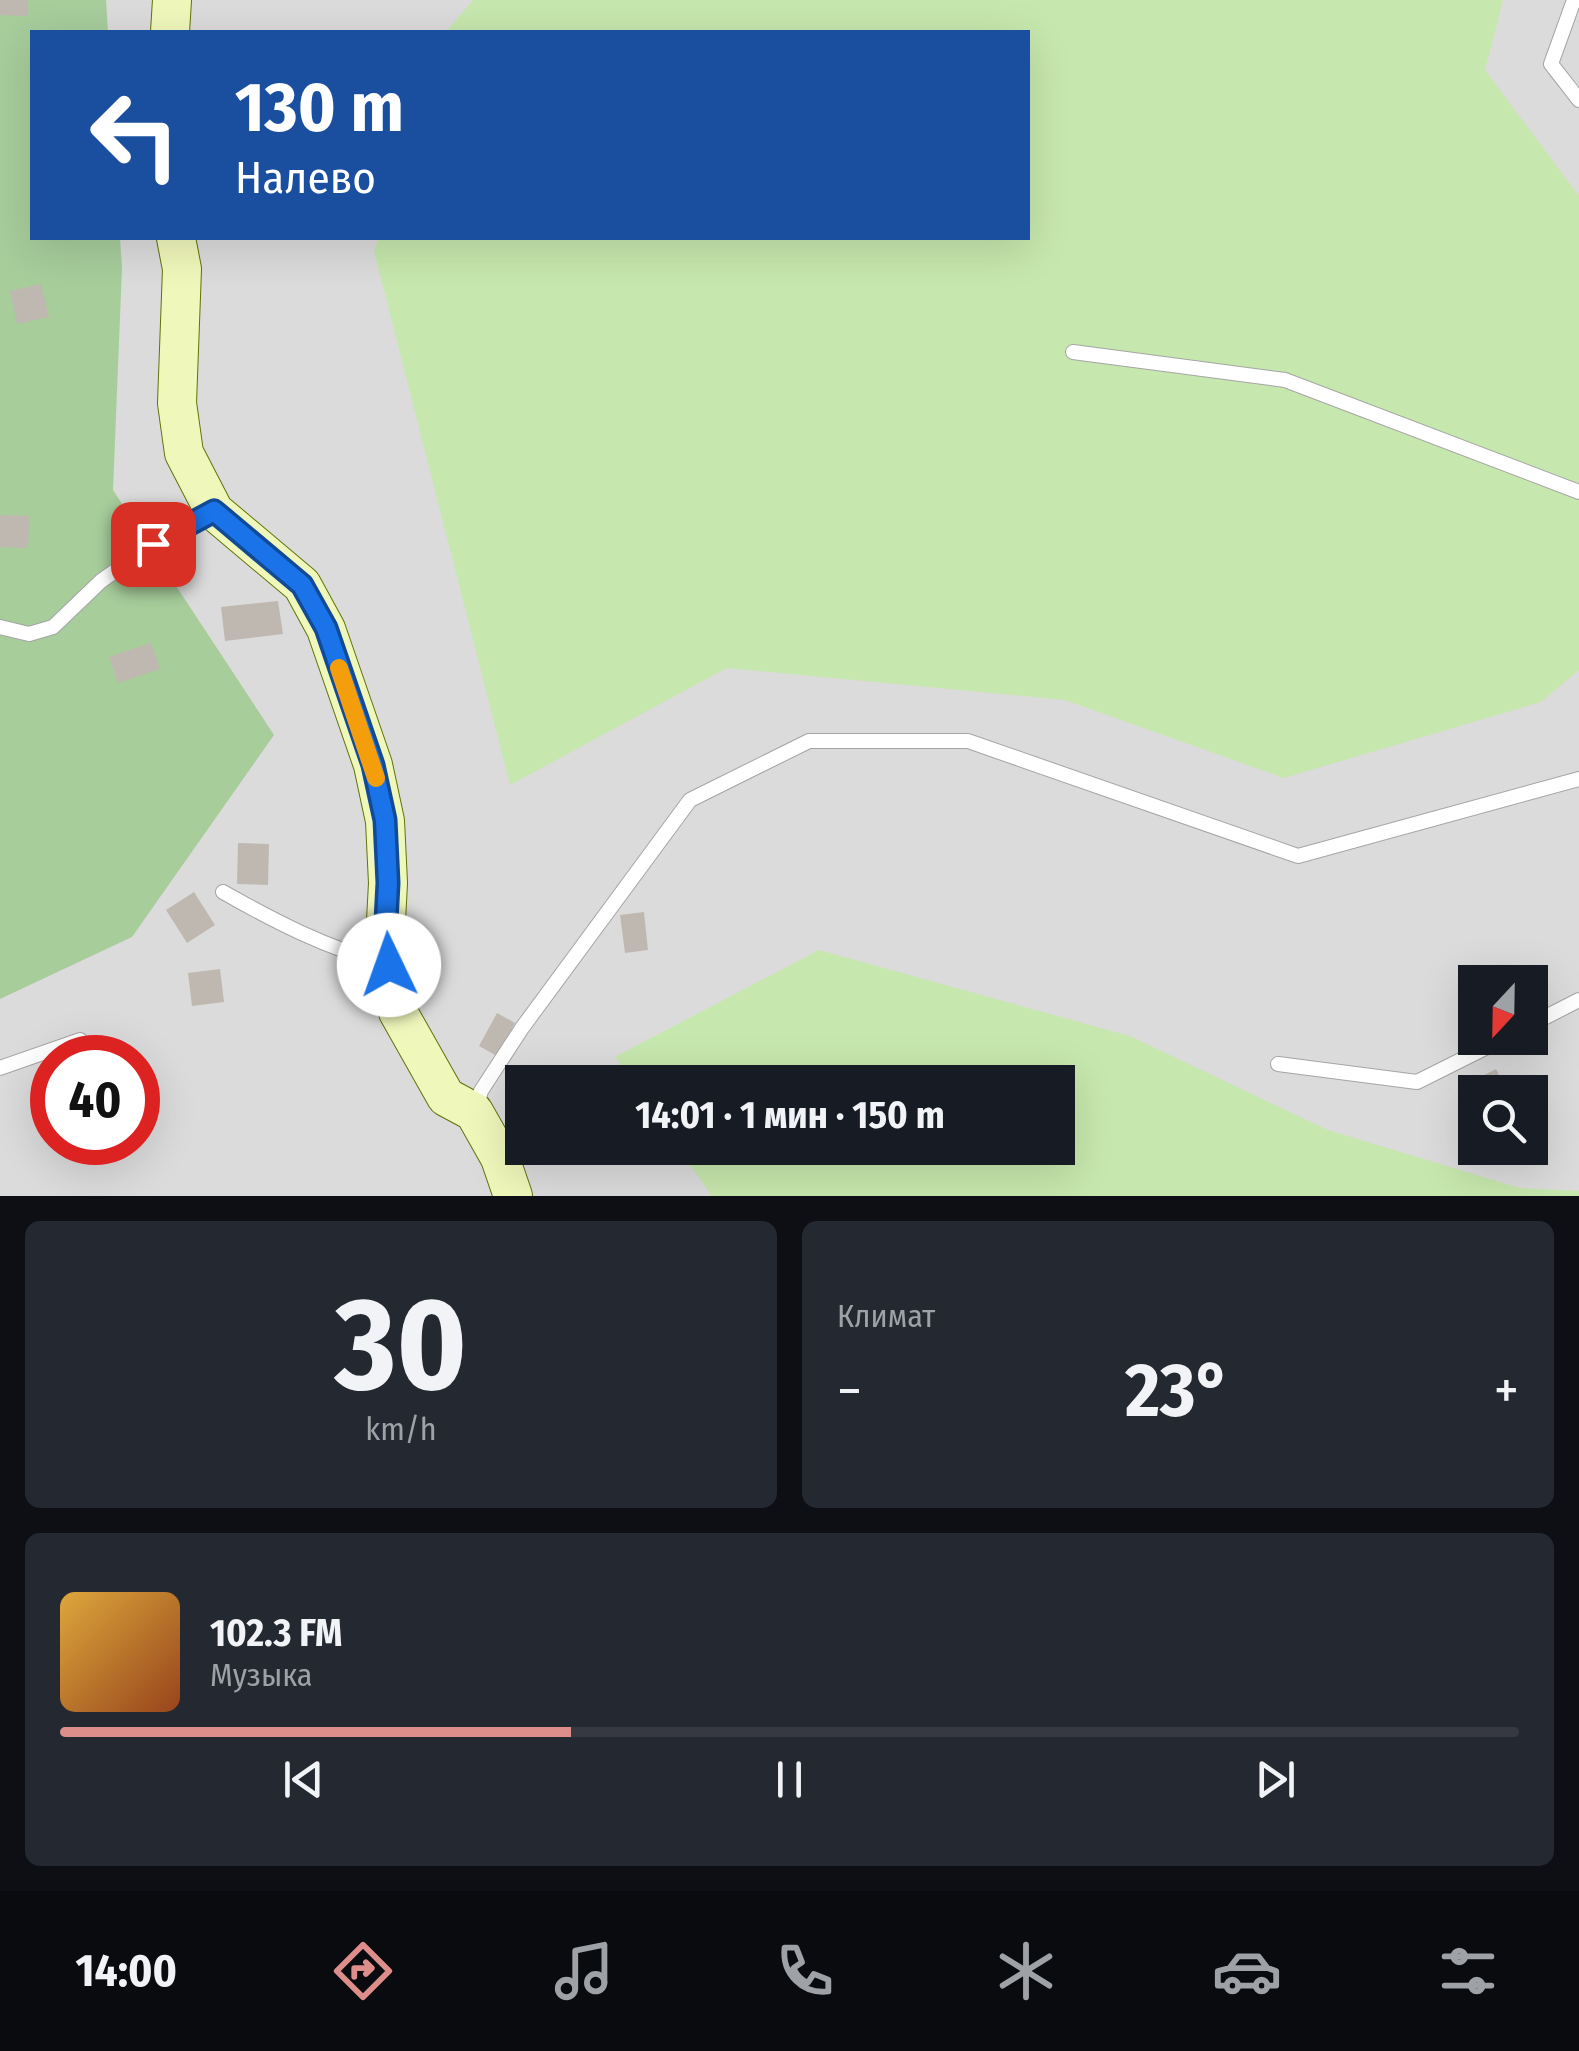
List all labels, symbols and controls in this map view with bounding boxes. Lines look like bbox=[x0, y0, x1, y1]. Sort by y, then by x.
text: 130 m bbox=[235, 66, 404, 150]
icon: left bbox=[70, 70, 200, 200]
text: Налево bbox=[235, 151, 376, 205]
pin bbox=[111, 502, 196, 587]
icon: arrive bbox=[126, 517, 181, 572]
position arrow bbox=[337, 913, 441, 1017]
north arrow bbox=[1458, 965, 1548, 1055]
map controls bbox=[1458, 965, 1548, 1165]
speed limit sign: 40 bbox=[30, 1035, 160, 1165]
button: search bbox=[1458, 1075, 1548, 1165]
text: 14:01 · 1 мин · 150 m bbox=[635, 1092, 945, 1138]
text: 30 bbox=[335, 1267, 467, 1423]
text: Климат bbox=[837, 1297, 935, 1335]
text: 23° bbox=[1125, 1346, 1231, 1436]
text: − bbox=[837, 1358, 862, 1424]
text: + bbox=[1494, 1358, 1519, 1424]
text: km/h bbox=[365, 1410, 437, 1448]
text: 102.3 FM bbox=[210, 1610, 342, 1656]
text: Музыка bbox=[210, 1656, 313, 1694]
icon: previous bbox=[276, 1752, 331, 1807]
icon: pause bbox=[762, 1752, 817, 1807]
icon: next bbox=[1248, 1752, 1303, 1807]
icon: directions bbox=[328, 1936, 398, 2006]
icon: music bbox=[549, 1936, 619, 2006]
icon: phone bbox=[770, 1936, 840, 2006]
icon: climate bbox=[991, 1936, 1061, 2006]
icon: car bbox=[1212, 1936, 1282, 2006]
icon: filters bbox=[1433, 1936, 1503, 2006]
text: 14:00 bbox=[76, 1944, 177, 1998]

